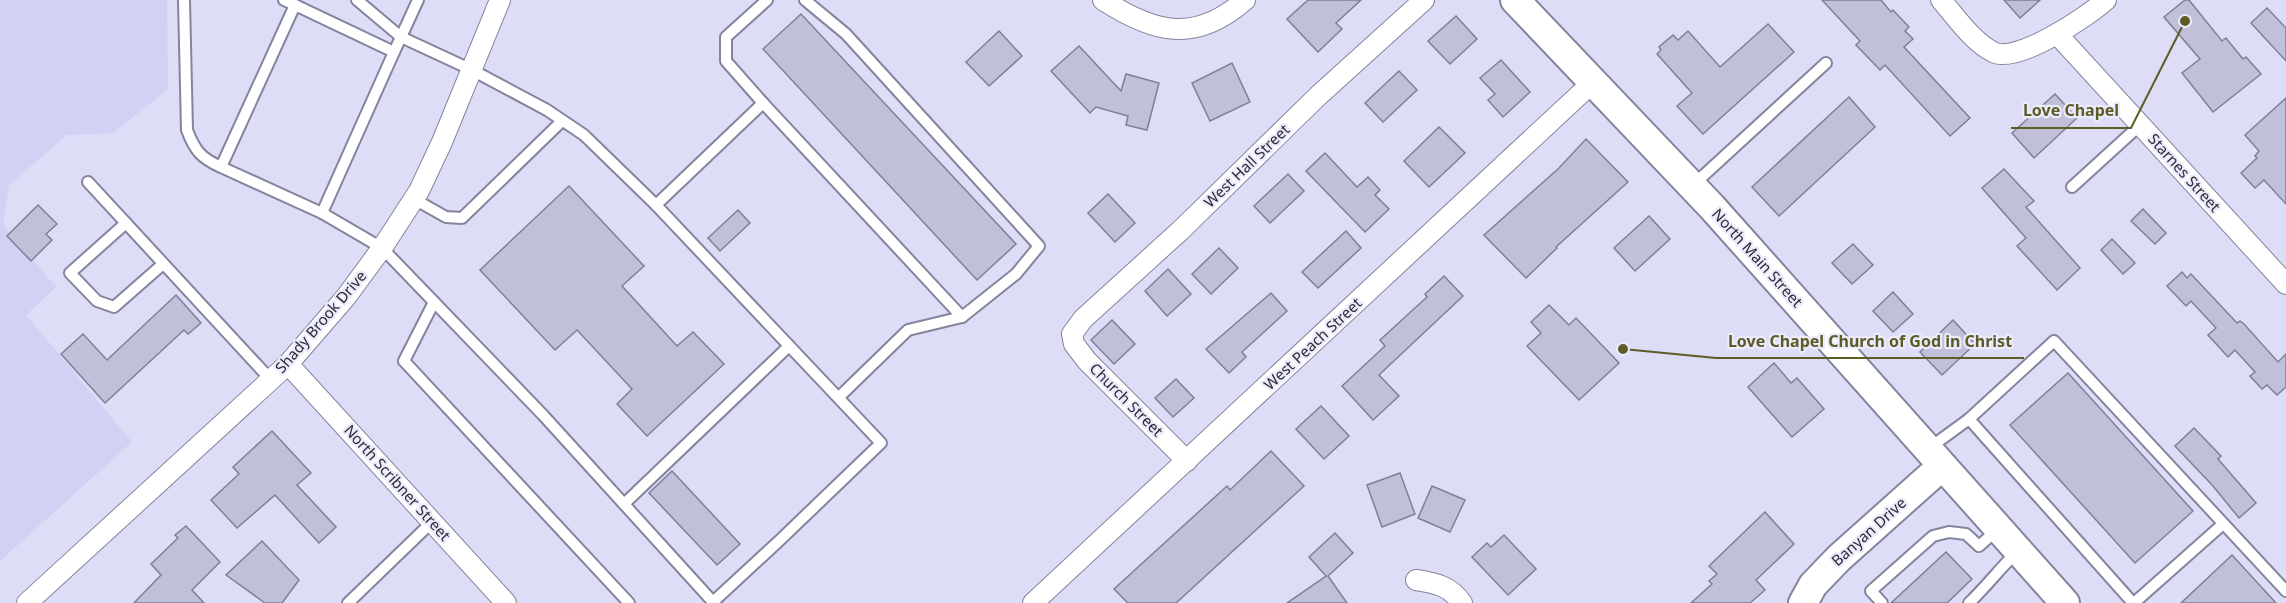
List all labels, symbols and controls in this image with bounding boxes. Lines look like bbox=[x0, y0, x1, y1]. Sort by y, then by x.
callout: Love Chapel bbox=[2011, 94, 2131, 128]
text: Love Chapel bbox=[2023, 99, 2119, 121]
street label: West Hall Street bbox=[1199, 119, 1294, 211]
street label: Starnes Street bbox=[2144, 129, 2226, 216]
street label: North Main Street bbox=[1708, 204, 1808, 311]
street label: Shady Brook Drive bbox=[270, 266, 370, 377]
street label: West Peach Street bbox=[1259, 292, 1366, 394]
callout: Love Chapel Church of God in Christ bbox=[1716, 324, 2024, 358]
text: Love Chapel Church of God in Christ bbox=[1728, 330, 2012, 352]
street label: Church Street bbox=[1086, 358, 1168, 441]
street label: North Scribner Street bbox=[340, 420, 456, 545]
street label: Banyan Drive bbox=[1827, 492, 1910, 570]

